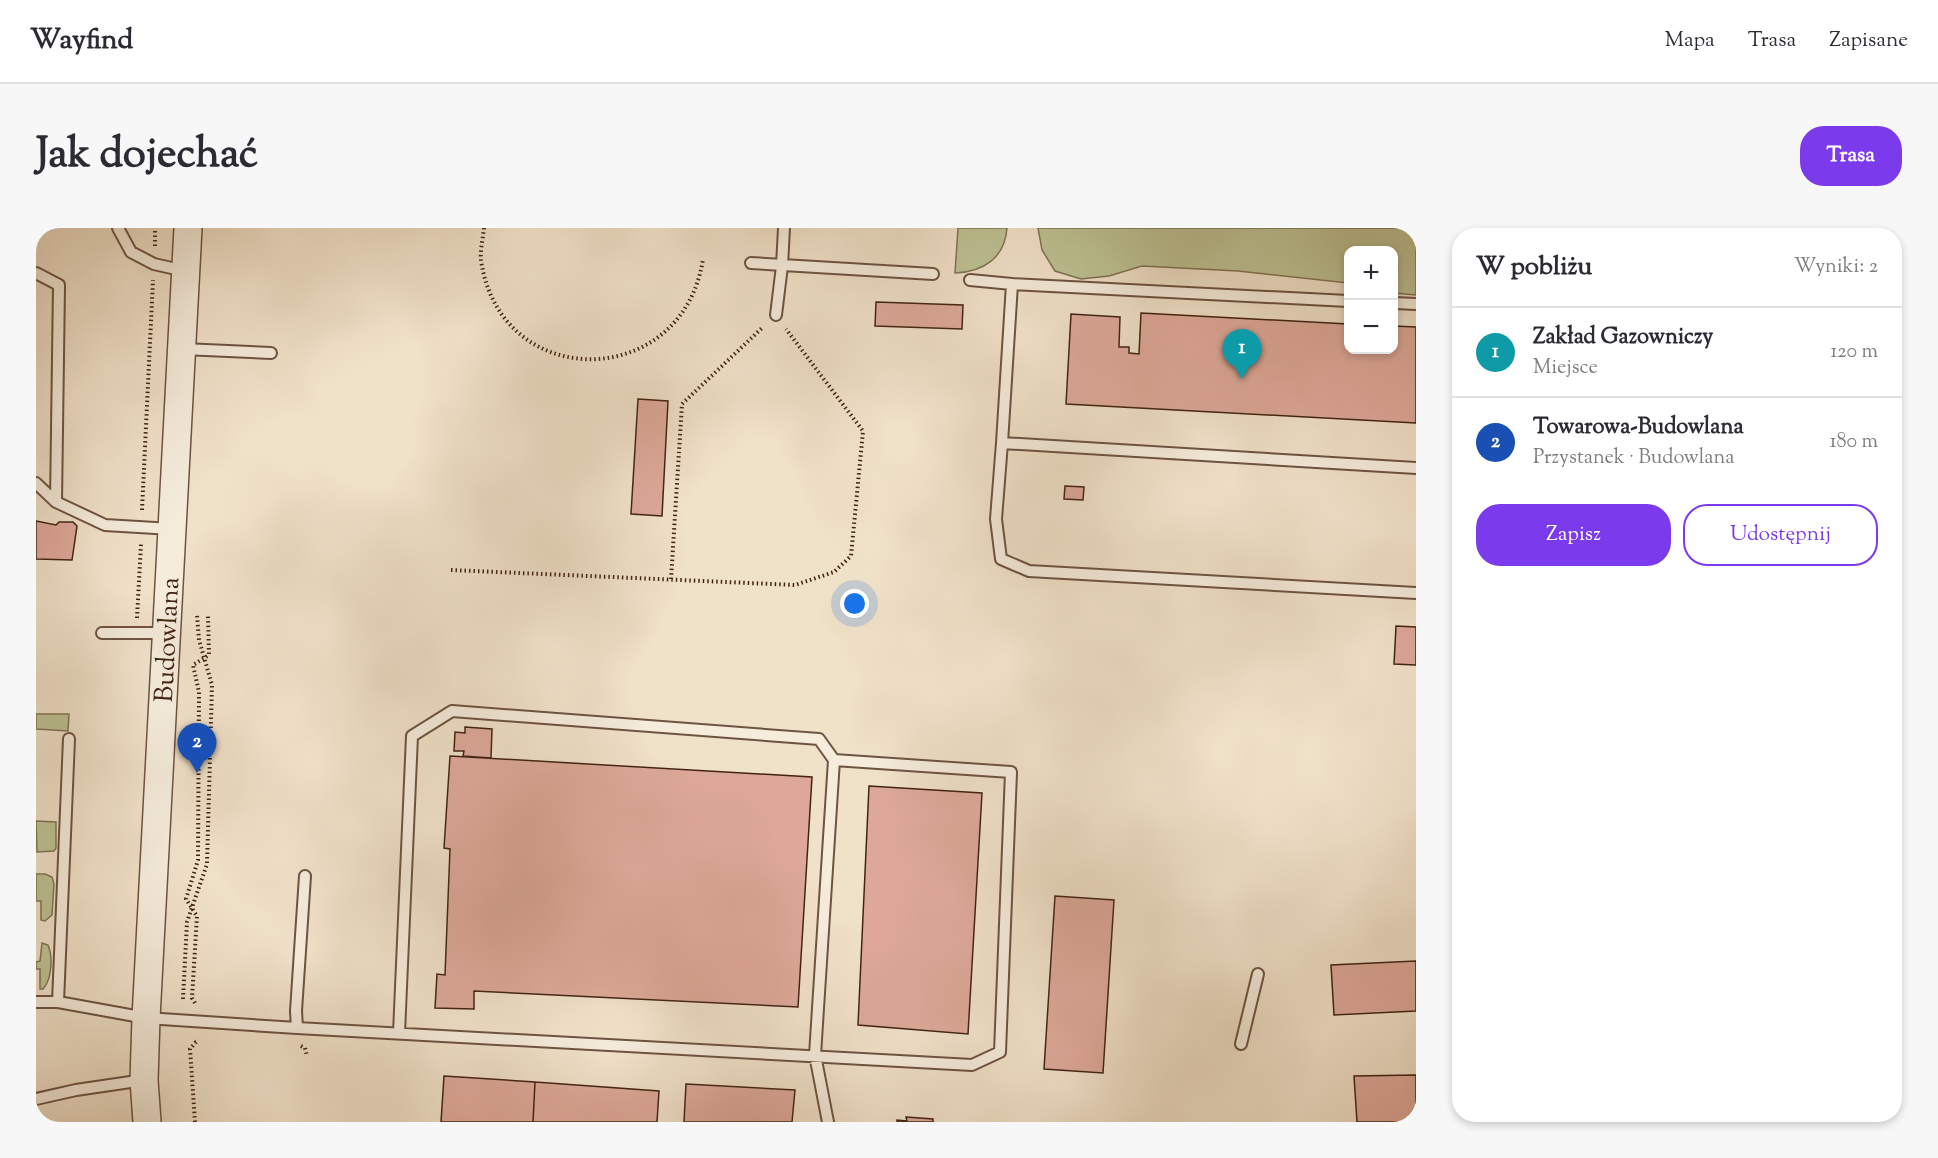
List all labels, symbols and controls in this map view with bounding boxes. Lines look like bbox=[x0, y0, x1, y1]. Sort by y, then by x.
text: Wayfind bbox=[30, 21, 133, 61]
text: Mapa bbox=[1665, 26, 1715, 56]
text: Trasa bbox=[1748, 26, 1796, 56]
text: Zapisane bbox=[1829, 26, 1908, 56]
text: Jak dojechać bbox=[36, 126, 258, 186]
button: Trasa bbox=[1800, 126, 1902, 186]
map controls bbox=[1344, 246, 1398, 354]
button: + bbox=[1344, 246, 1398, 300]
text: W pobliżu bbox=[1476, 249, 1592, 286]
text: Wyniki: 2 bbox=[1794, 253, 1878, 282]
button: − bbox=[1344, 300, 1398, 354]
text: Zakład Gazowniczy bbox=[1533, 322, 1713, 354]
pin: 1 bbox=[1222, 330, 1262, 379]
text: 1 bbox=[1492, 338, 1499, 367]
text: 120 m bbox=[1830, 338, 1878, 367]
text: Miejsce bbox=[1533, 354, 1598, 383]
text: Towarowa-Budowlana bbox=[1533, 412, 1744, 444]
text: 2 bbox=[1491, 428, 1500, 457]
text: 180 m bbox=[1830, 428, 1878, 457]
text: Przystanek · Budowlana bbox=[1533, 444, 1735, 473]
button: Zapisz bbox=[1476, 504, 1671, 566]
button: Udostępnij bbox=[1683, 504, 1878, 566]
street label: Budowlana bbox=[147, 576, 190, 703]
your location bbox=[840, 589, 869, 618]
pin: 2 bbox=[178, 724, 216, 773]

